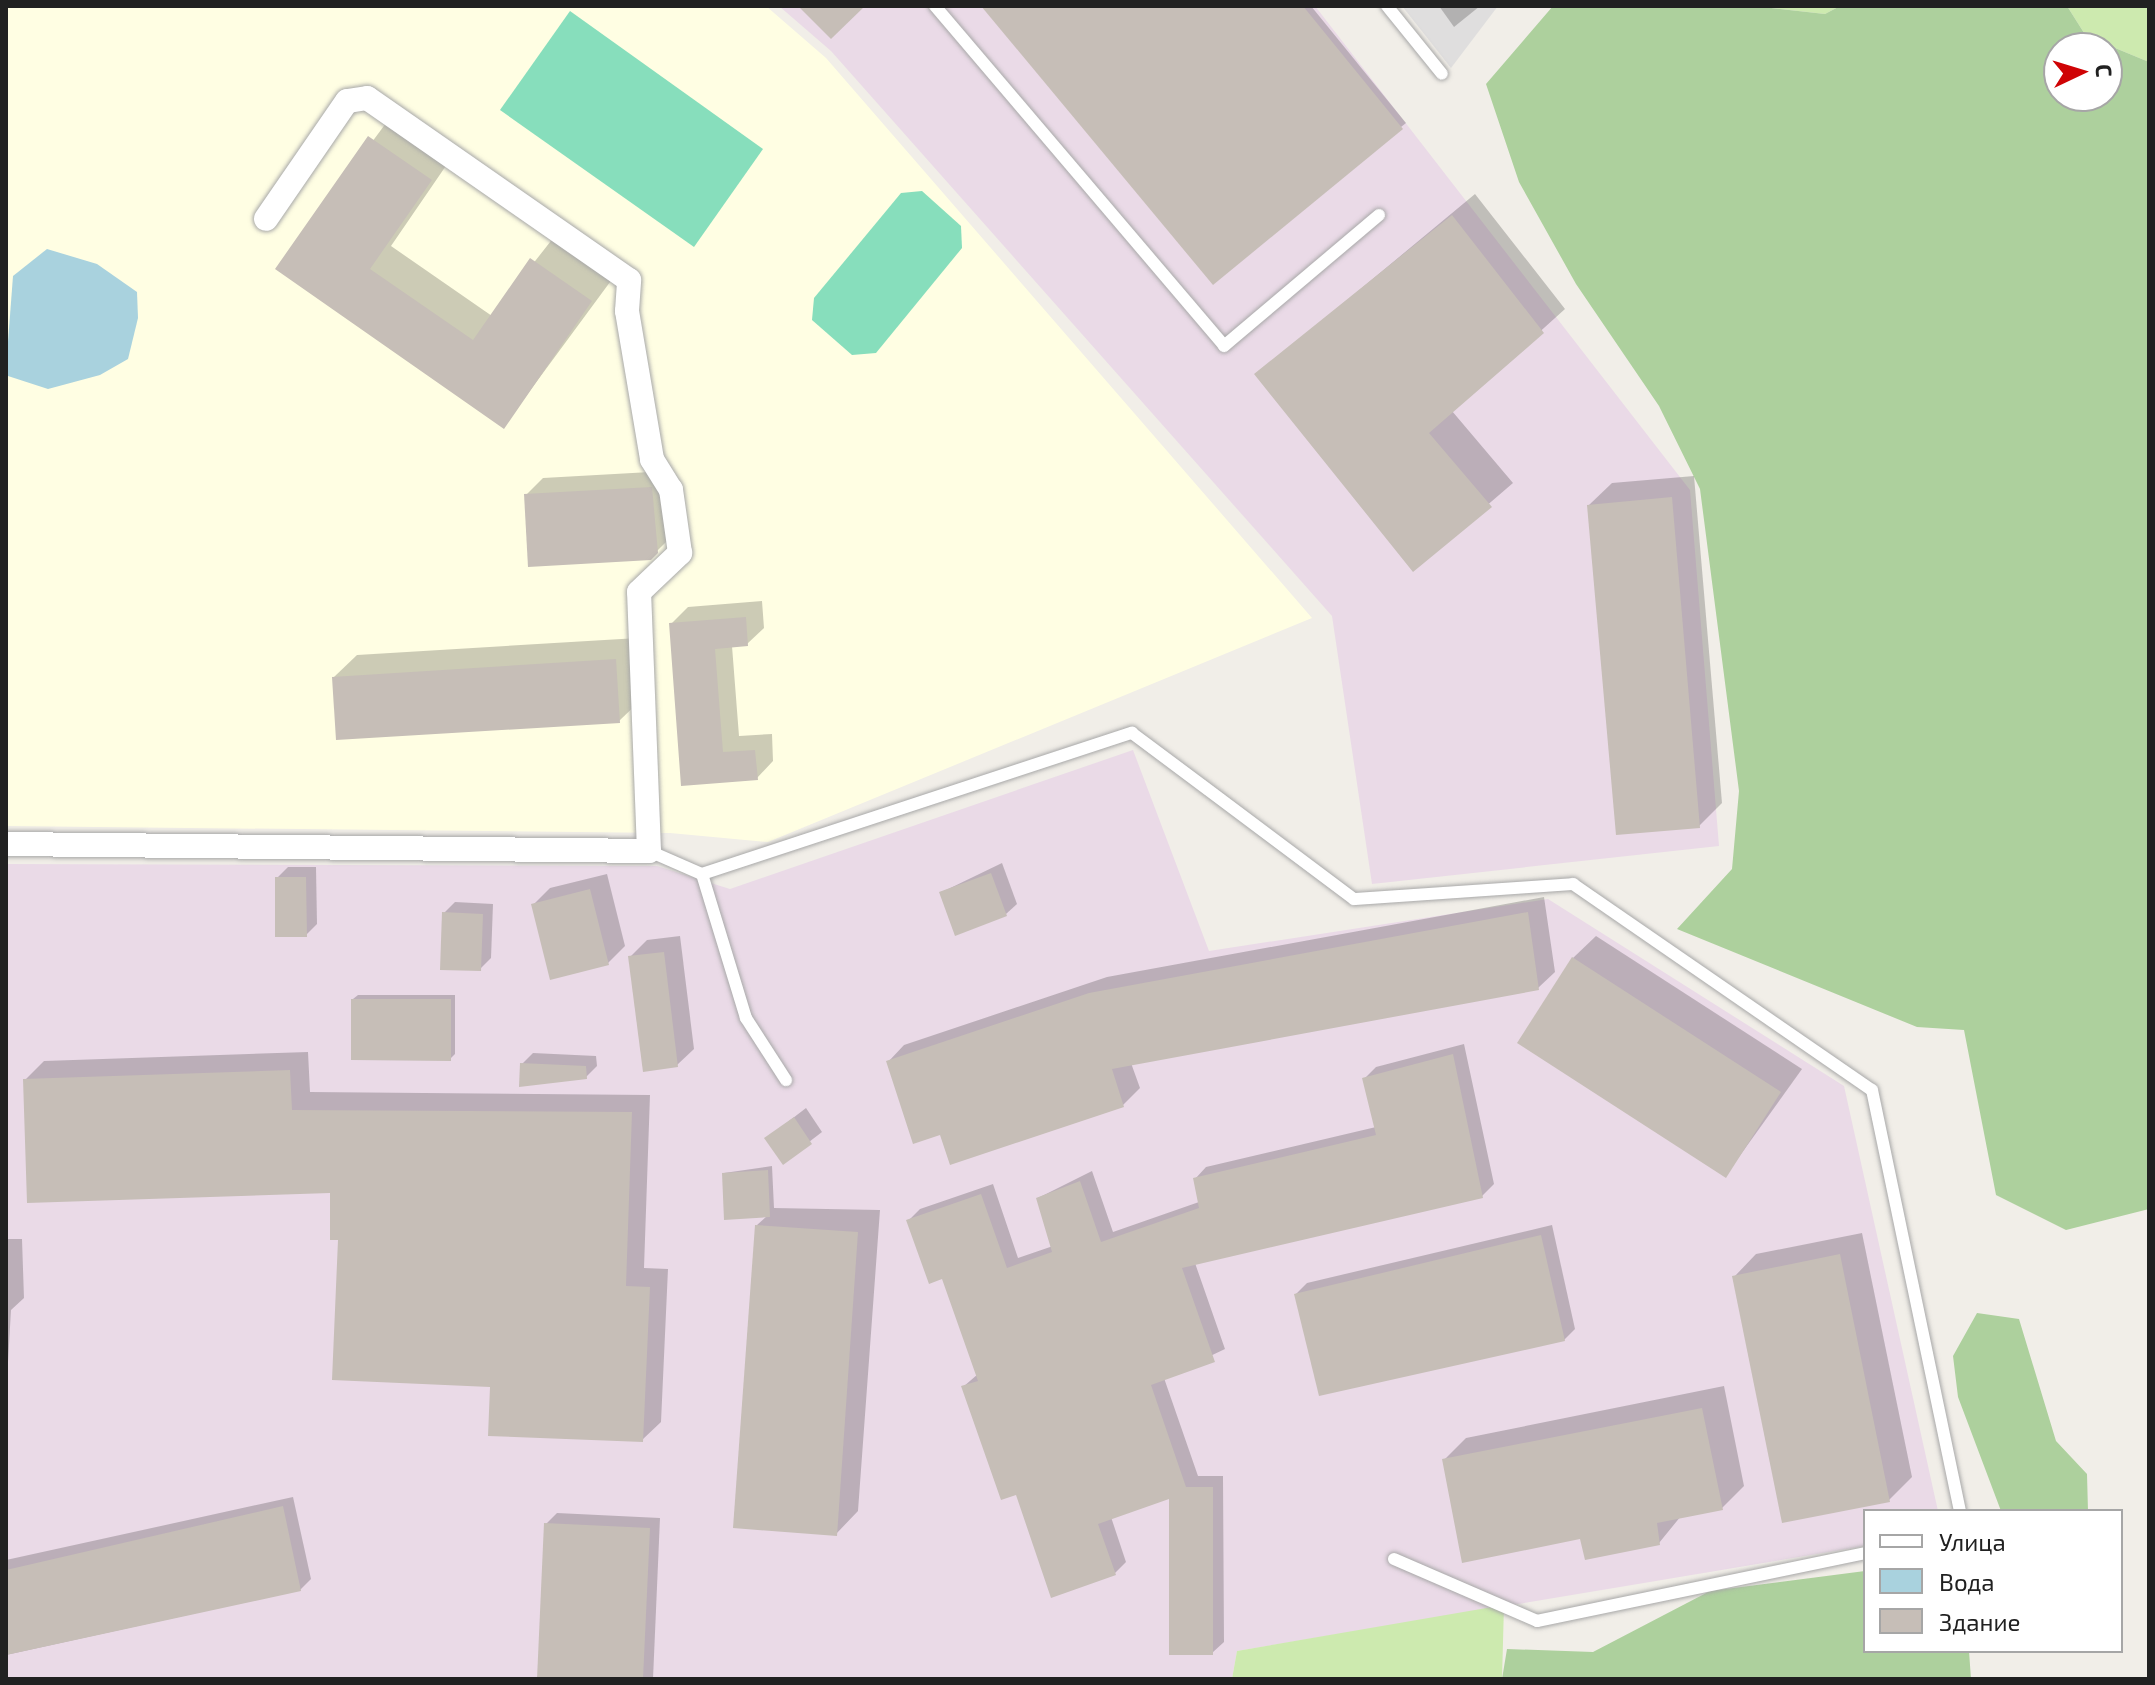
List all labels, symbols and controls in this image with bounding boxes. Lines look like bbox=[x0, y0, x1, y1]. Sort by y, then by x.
north arrow bbox=[2043, 32, 2123, 112]
text: С bbox=[2092, 63, 2118, 78]
legend bbox=[1863, 1509, 2123, 1653]
text: Улица bbox=[1939, 1527, 2006, 1556]
text: Вода bbox=[1939, 1567, 1995, 1596]
text: Здание bbox=[1939, 1607, 2021, 1636]

